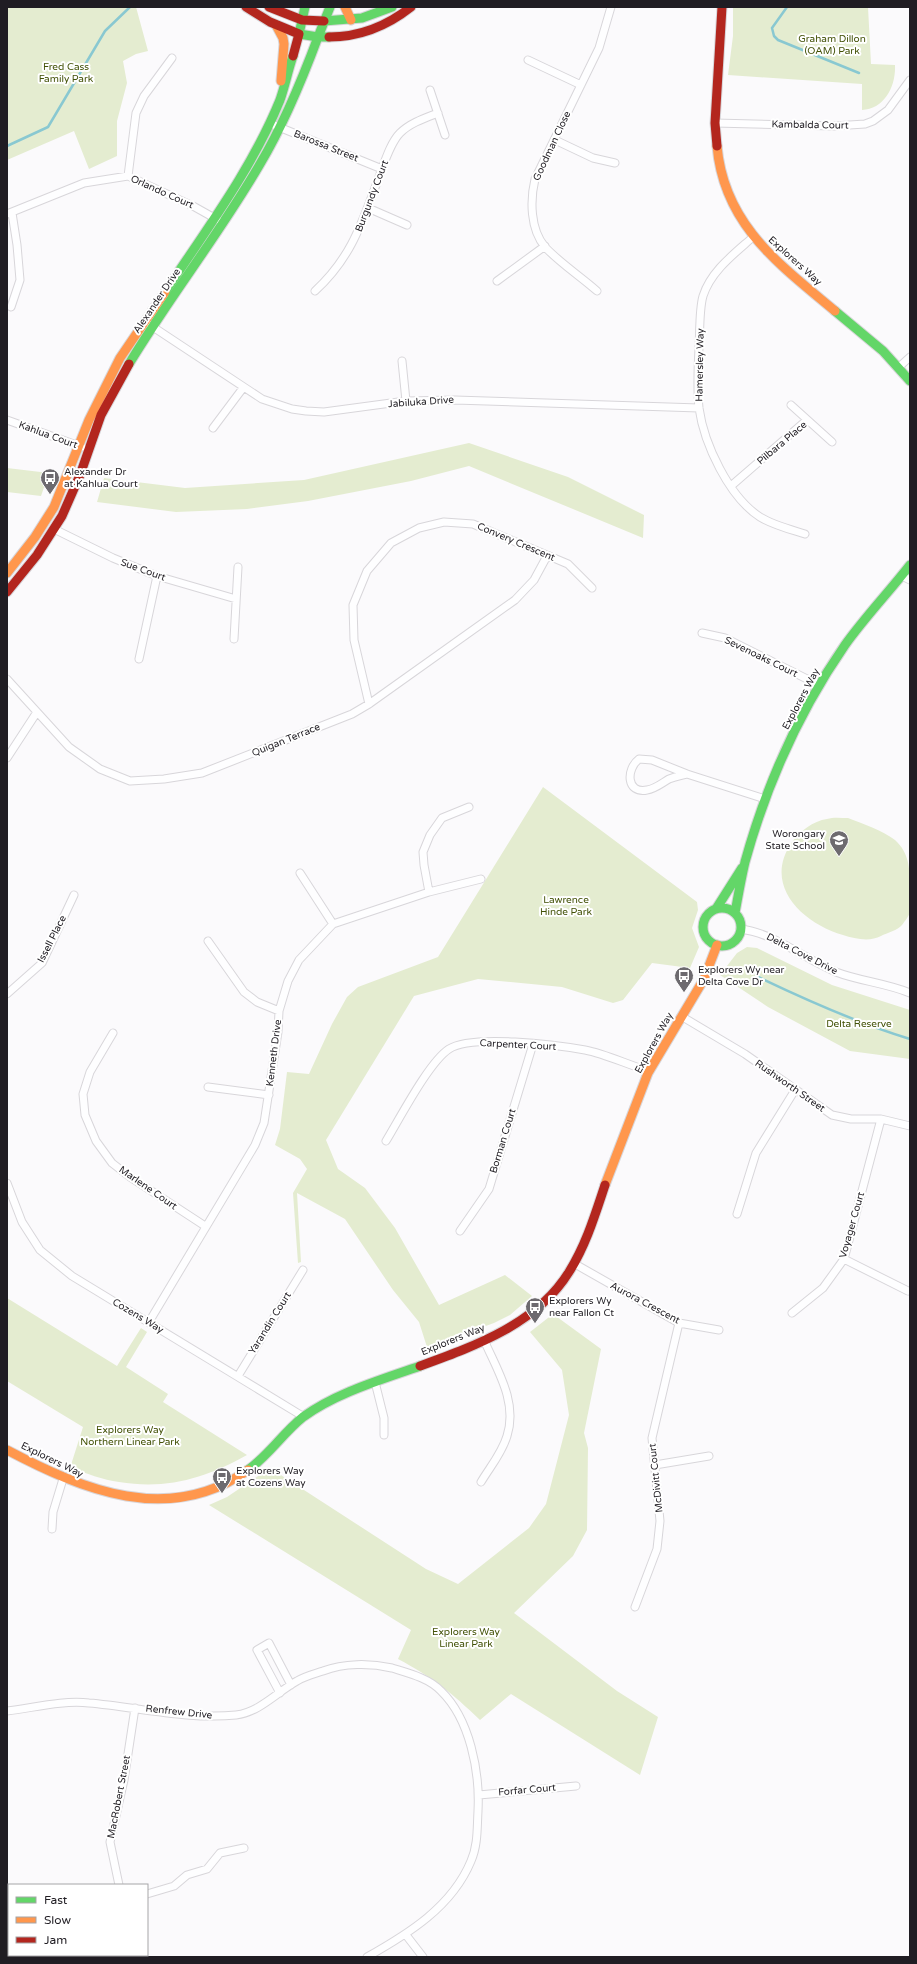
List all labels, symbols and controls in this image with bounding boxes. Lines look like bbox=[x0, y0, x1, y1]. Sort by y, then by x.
park label: Graham Dillon (OAM) Park bbox=[798, 33, 866, 57]
park label: Fred Cass Family Park bbox=[39, 61, 94, 85]
street label: Goodman Close bbox=[531, 109, 574, 183]
street label: Kambalda Court bbox=[771, 118, 849, 132]
street label: Barossa Street bbox=[292, 128, 360, 164]
street label: Burgundy Court bbox=[353, 158, 391, 234]
street label: Orlando Court bbox=[129, 173, 196, 211]
street label: Explorers Way bbox=[766, 234, 825, 289]
street label: Alexander Drive bbox=[131, 266, 183, 336]
street label: Hamersley Way bbox=[693, 328, 707, 402]
street label: Jabiluka Drive bbox=[388, 394, 455, 410]
street label: Pilbara Place bbox=[755, 418, 810, 467]
street label: Kahlua Court bbox=[17, 419, 79, 451]
place label: Alexander Dr at Kahlua Court bbox=[64, 466, 138, 490]
bus stop icon: Alexander Dr at Kahlua Court bbox=[39, 467, 61, 495]
street label: Convery Crescent bbox=[475, 520, 557, 564]
street label: Sue Court bbox=[119, 556, 167, 584]
street label: Sevenoaks Court bbox=[722, 634, 800, 680]
street label: Explorers Way bbox=[780, 666, 823, 732]
street label: Quigan Terrace bbox=[250, 721, 322, 759]
place label: Worongary State School bbox=[766, 828, 826, 852]
school or university icon: Worongary State School bbox=[828, 829, 850, 857]
park label: Lawrence Hinde Park bbox=[540, 894, 593, 918]
street label: Issell Place bbox=[35, 913, 69, 965]
street label: Delta Cove Drive bbox=[764, 931, 840, 977]
place label: Explorers Wy near Delta Cove Dr bbox=[698, 964, 785, 988]
bus stop icon: Explorers Wy near Delta Cove Dr bbox=[673, 965, 695, 993]
street label: Explorers Way bbox=[632, 1010, 676, 1076]
park label: Delta Reserve bbox=[826, 1018, 892, 1030]
street label: Kenneth Drive bbox=[264, 1019, 284, 1087]
street label: Carpenter Court bbox=[479, 1037, 557, 1053]
street label: Rushworth Street bbox=[753, 1057, 828, 1115]
street label: Borman Court bbox=[487, 1107, 519, 1175]
street label: Marlene Court bbox=[117, 1164, 180, 1213]
street label: Voyager Court bbox=[837, 1190, 867, 1260]
street label: Aurora Crescent bbox=[608, 1280, 682, 1326]
street label: Yarandin Court bbox=[246, 1290, 294, 1356]
place label: Explorers Wy near Fallon Ct bbox=[549, 1295, 614, 1319]
street label: Cozens Way bbox=[110, 1296, 166, 1336]
bus stop icon: Explorers Wy near Fallon Ct bbox=[524, 1296, 546, 1324]
street label: Explorers Way bbox=[419, 1321, 487, 1358]
park label: Explorers Way Northern Linear Park bbox=[80, 1424, 180, 1448]
street label: Explorers Way bbox=[19, 1440, 86, 1481]
street label: McDivitt Court bbox=[646, 1443, 666, 1513]
place label: Explorers Way at Cozens Way bbox=[236, 1465, 306, 1489]
bus stop icon: Explorers Way at Cozens Way bbox=[211, 1466, 233, 1494]
park label: Explorers Way Linear Park bbox=[432, 1626, 501, 1650]
street label: Renfrew Drive bbox=[145, 1703, 213, 1722]
street label: MacRobert Street bbox=[105, 1754, 133, 1840]
street label: Forfar Court bbox=[498, 1781, 557, 1799]
legend bbox=[8, 1884, 148, 1956]
text: Fast bbox=[44, 1893, 68, 1907]
text: Slow bbox=[44, 1913, 71, 1927]
text: Jam bbox=[44, 1933, 67, 1947]

